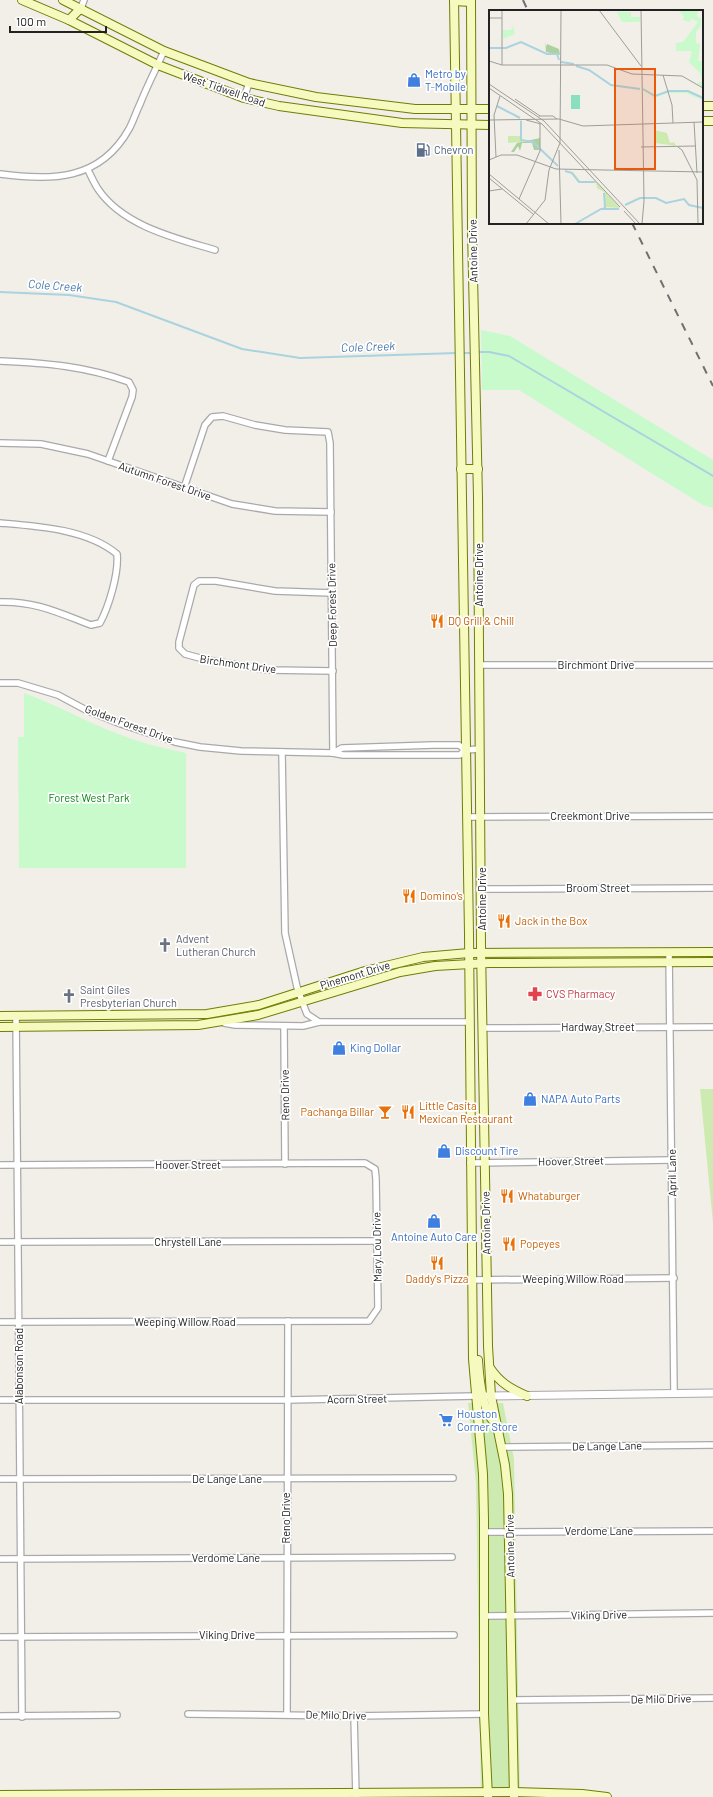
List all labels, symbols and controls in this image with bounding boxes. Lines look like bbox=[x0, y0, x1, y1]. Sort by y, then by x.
scale bar bbox=[10, 8, 106, 34]
inset map bbox=[489, 10, 703, 224]
text: 100 m bbox=[16, 14, 46, 28]
place label: Metro by T-Mobile bbox=[425, 67, 466, 93]
street label: West Tidwell Road bbox=[181, 68, 267, 109]
shop icon: Metro by T-Mobile bbox=[406, 72, 422, 88]
fuel station icon: Chevron bbox=[415, 142, 431, 158]
place label: Chevron bbox=[434, 143, 473, 156]
street label: Antoine Drive bbox=[465, 219, 480, 283]
water label: Cole Creek bbox=[28, 276, 83, 294]
water label: Cole Creek bbox=[341, 338, 395, 354]
street label: Autumn Forest Drive bbox=[117, 459, 213, 503]
street label: Antoine Drive bbox=[472, 543, 485, 607]
street label: Deep Forest Drive bbox=[324, 563, 339, 647]
restaurant icon: DQ Grill & Chill bbox=[429, 613, 445, 629]
place label: DQ Grill & Chill bbox=[448, 614, 514, 627]
street label: Birchmont Drive bbox=[199, 652, 277, 675]
street label: Birchmont Drive bbox=[558, 658, 635, 671]
street label: Golden Forest Drive bbox=[83, 702, 175, 746]
park label: Forest West Park bbox=[49, 791, 130, 804]
street label: Creekmont Drive bbox=[550, 809, 630, 822]
street label: Antoine Drive bbox=[475, 867, 488, 931]
street label: Broom Street bbox=[566, 881, 630, 894]
restaurant icon: Domino's bbox=[401, 888, 417, 904]
place label: Domino's bbox=[420, 889, 463, 902]
restaurant icon: Jack in the Box bbox=[496, 913, 512, 929]
place label: Jack in the Box bbox=[515, 914, 587, 927]
place label: Advent Lutheran Church bbox=[176, 932, 256, 958]
church icon: Advent Lutheran Church bbox=[157, 937, 173, 953]
street label: Pinemont Drive bbox=[318, 958, 392, 991]
place label: Saint Giles Presbyterian Church bbox=[80, 983, 177, 1009]
pharmacy icon: CVS Pharmacy bbox=[527, 986, 543, 1002]
place label: CVS Pharmacy bbox=[546, 987, 615, 1000]
church icon: Saint Giles Presbyterian Church bbox=[61, 988, 77, 1004]
street label: Hardway Street bbox=[561, 1020, 635, 1033]
shop icon: King Dollar bbox=[331, 1040, 347, 1056]
place label: King Dollar bbox=[350, 1041, 401, 1054]
street label: Reno Drive bbox=[278, 1069, 291, 1121]
shop icon: NAPA Auto Parts bbox=[522, 1091, 538, 1107]
place label: NAPA Auto Parts bbox=[541, 1092, 620, 1105]
place label: Little Casita Mexican Restaurant bbox=[419, 1099, 513, 1125]
bar icon: Pachanga Billar bbox=[377, 1104, 393, 1120]
restaurant icon: Little Casita Mexican Restaurant bbox=[400, 1104, 416, 1120]
place label: Pachanga Billar bbox=[301, 1105, 374, 1118]
shop icon: Discount Tire bbox=[436, 1143, 452, 1159]
place label: Discount Tire bbox=[455, 1144, 518, 1157]
street label: April Lane bbox=[665, 1149, 678, 1197]
street label: Hoover Street bbox=[538, 1153, 604, 1168]
street label: Hoover Street bbox=[155, 1158, 221, 1171]
restaurant icon: Whataburger bbox=[499, 1188, 515, 1204]
place label: Whataburger bbox=[518, 1189, 580, 1202]
street label: Antoine Drive bbox=[478, 1191, 493, 1255]
street label: Mary Lou Drive bbox=[369, 1212, 384, 1282]
shop icon: Antoine Auto Care bbox=[426, 1213, 442, 1229]
place label: Antoine Auto Care bbox=[391, 1230, 477, 1243]
street label: Chrystell Lane bbox=[154, 1235, 222, 1248]
restaurant icon: Popeyes bbox=[501, 1236, 517, 1252]
place label: Popeyes bbox=[520, 1237, 560, 1250]
restaurant icon: Daddy's Pizza bbox=[429, 1255, 445, 1271]
place label: Daddy's Pizza bbox=[406, 1272, 468, 1285]
street label: Weeping Willow Road bbox=[522, 1272, 624, 1285]
street label: Weeping Willow Road bbox=[134, 1315, 236, 1328]
street label: Alabonson Road bbox=[12, 1328, 25, 1404]
street label: Acorn Street bbox=[327, 1391, 387, 1406]
place label: Houston Corner Store bbox=[457, 1407, 518, 1433]
supermarket icon: Houston Corner Store bbox=[438, 1412, 454, 1428]
street label: De Lange Lane bbox=[572, 1438, 642, 1453]
street label: De Lange Lane bbox=[192, 1472, 262, 1485]
street label: Reno Drive bbox=[279, 1492, 292, 1544]
street label: Antoine Drive bbox=[502, 1514, 517, 1578]
street label: Verdome Lane bbox=[565, 1524, 633, 1537]
street label: Verdome Lane bbox=[192, 1551, 260, 1564]
street label: Viking Drive bbox=[571, 1608, 627, 1621]
street label: Viking Drive bbox=[199, 1628, 255, 1641]
street label: De Milo Drive bbox=[630, 1691, 692, 1706]
street label: De Milo Drive bbox=[306, 1707, 367, 1722]

